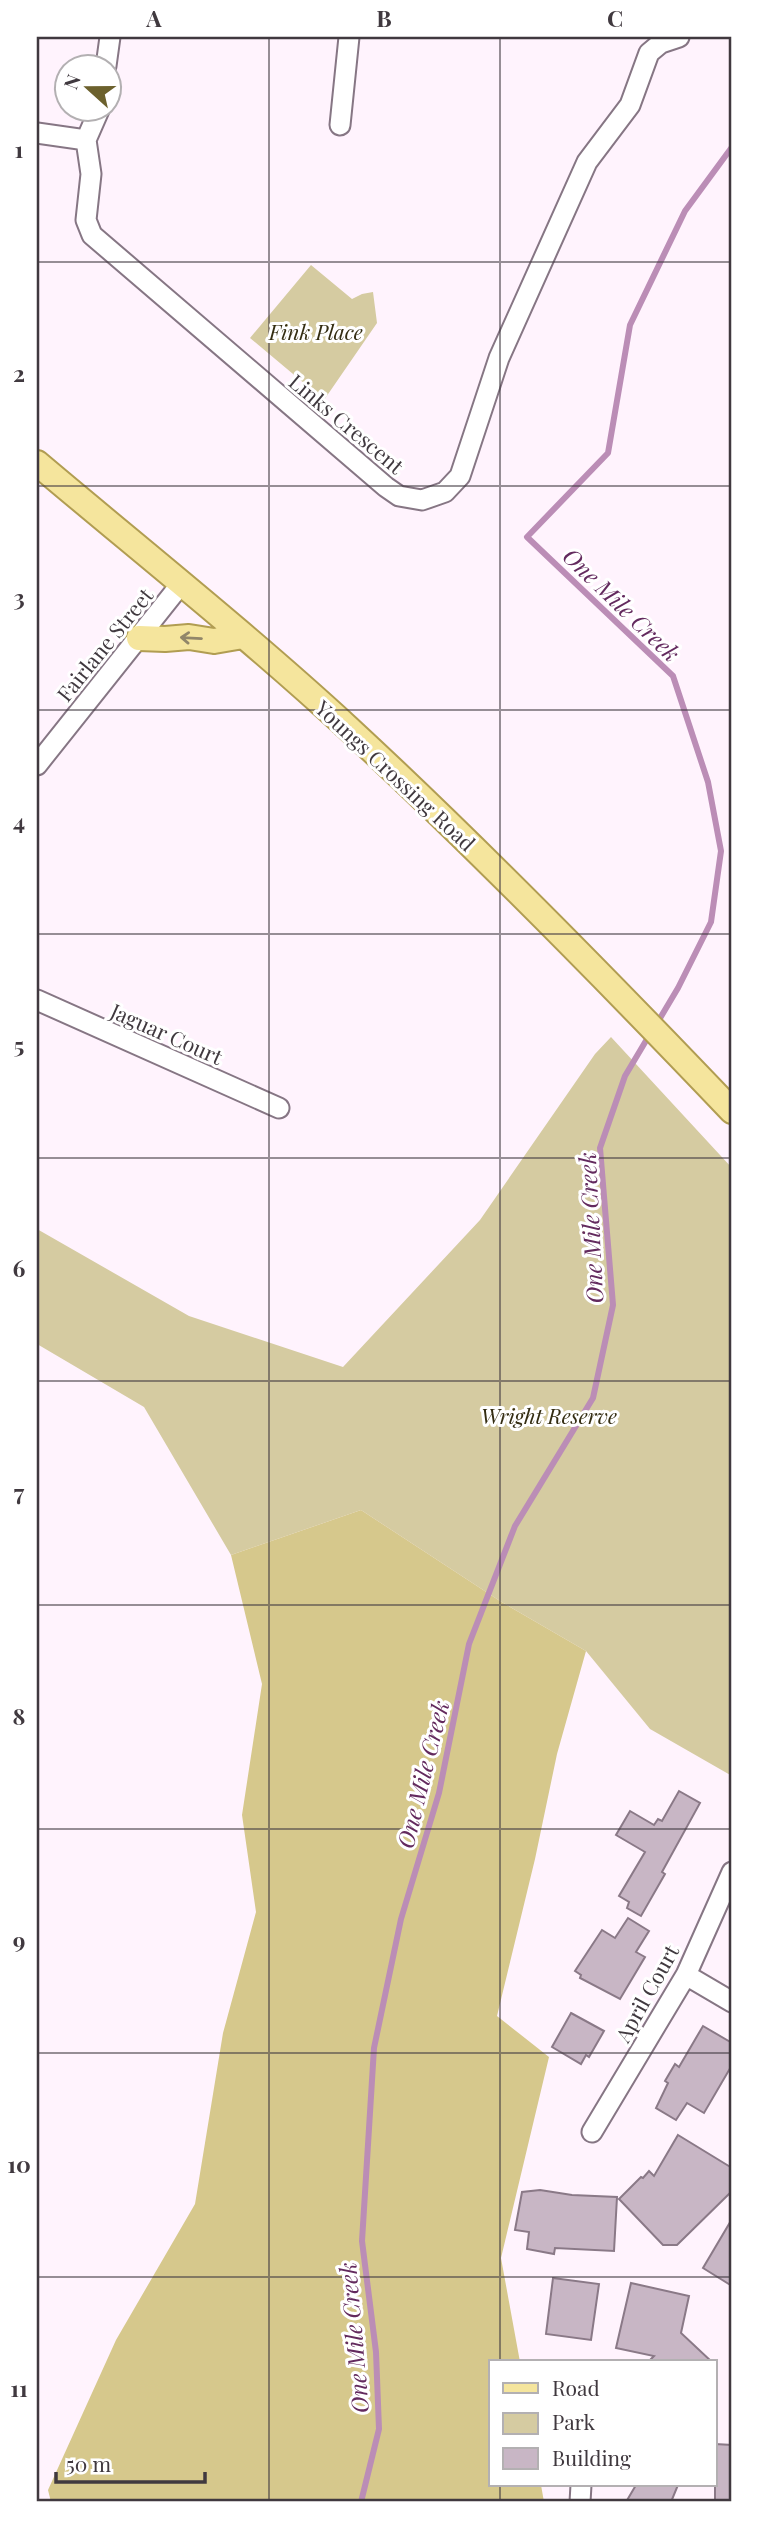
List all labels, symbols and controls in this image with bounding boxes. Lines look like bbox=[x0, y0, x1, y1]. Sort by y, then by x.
text: A bbox=[145, 2, 162, 33]
text: B bbox=[376, 2, 392, 33]
text: C bbox=[607, 2, 623, 33]
north arrow bbox=[52, 52, 122, 122]
text: N bbox=[57, 70, 86, 93]
text: 1 bbox=[15, 133, 24, 164]
park label: Fink Place bbox=[268, 317, 363, 345]
text: 2 bbox=[13, 357, 25, 388]
street label: Links Crescent bbox=[284, 367, 411, 480]
water label: One Mile Creek bbox=[557, 540, 687, 668]
text: 3 bbox=[13, 581, 25, 612]
street label: Fairlane Street bbox=[50, 581, 159, 707]
one-way arrow bbox=[180, 631, 203, 644]
street label: Youngs Crossing Road bbox=[309, 693, 482, 856]
text: 4 bbox=[13, 805, 25, 836]
street label: Jaguar Court bbox=[106, 995, 228, 1070]
text: 5 bbox=[14, 1029, 24, 1060]
water label: One Mile Creek bbox=[571, 1151, 609, 1304]
text: 6 bbox=[13, 1252, 26, 1283]
park label: Wright Reserve bbox=[481, 1401, 617, 1429]
text: 7 bbox=[14, 1476, 25, 1507]
water label: One Mile Creek bbox=[389, 1697, 455, 1851]
text: 8 bbox=[13, 1700, 25, 1731]
text: 9 bbox=[13, 1924, 25, 1955]
street label: April Court bbox=[607, 1939, 684, 2048]
text: 10 bbox=[7, 2148, 31, 2179]
water label: One Mile Creek bbox=[331, 2261, 375, 2415]
legend bbox=[489, 2360, 716, 2486]
text: 11 bbox=[10, 2372, 28, 2403]
text: Road bbox=[552, 2373, 600, 2401]
text: Park bbox=[552, 2407, 596, 2435]
scale bar bbox=[56, 2441, 205, 2485]
text: Building bbox=[552, 2443, 631, 2471]
text: 50 m bbox=[66, 2449, 112, 2477]

